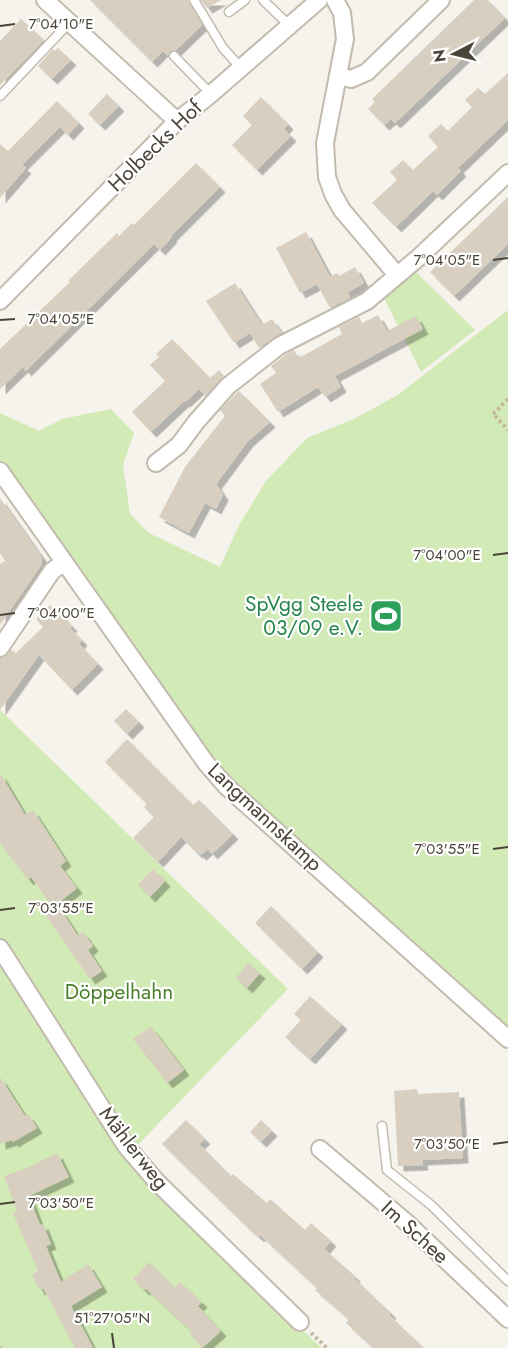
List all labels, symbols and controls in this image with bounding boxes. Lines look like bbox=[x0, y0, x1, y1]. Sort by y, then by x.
text: 7°04'10"E bbox=[28, 13, 94, 35]
north arrow bbox=[424, 24, 484, 84]
text: N bbox=[427, 48, 452, 63]
street label: Holbecks Hof bbox=[101, 93, 210, 199]
text: 7°04'05"E bbox=[414, 249, 480, 271]
text: 7°04'05"E bbox=[28, 308, 94, 330]
text: 7°04'00"E bbox=[413, 544, 481, 566]
place label: SpVgg Steele 03/09 e.V. bbox=[245, 589, 363, 643]
sports icon: SpVgg Steele 03/09 e.V. bbox=[368, 598, 404, 634]
text: 7°04'00"E bbox=[27, 602, 95, 624]
street label: Langmannskamp bbox=[201, 756, 329, 878]
text: 7°03'55"E bbox=[414, 838, 480, 860]
text: 7°03'55"E bbox=[28, 897, 94, 919]
park label: Döppelhahn bbox=[65, 977, 173, 1007]
street label: Mählerweg bbox=[92, 1100, 176, 1196]
text: 7°03'50"E bbox=[414, 1133, 480, 1155]
text: 7°03'50"E bbox=[28, 1192, 94, 1214]
street label: Im Schee bbox=[374, 1193, 456, 1271]
text: 51°27'05"N bbox=[74, 1307, 150, 1329]

